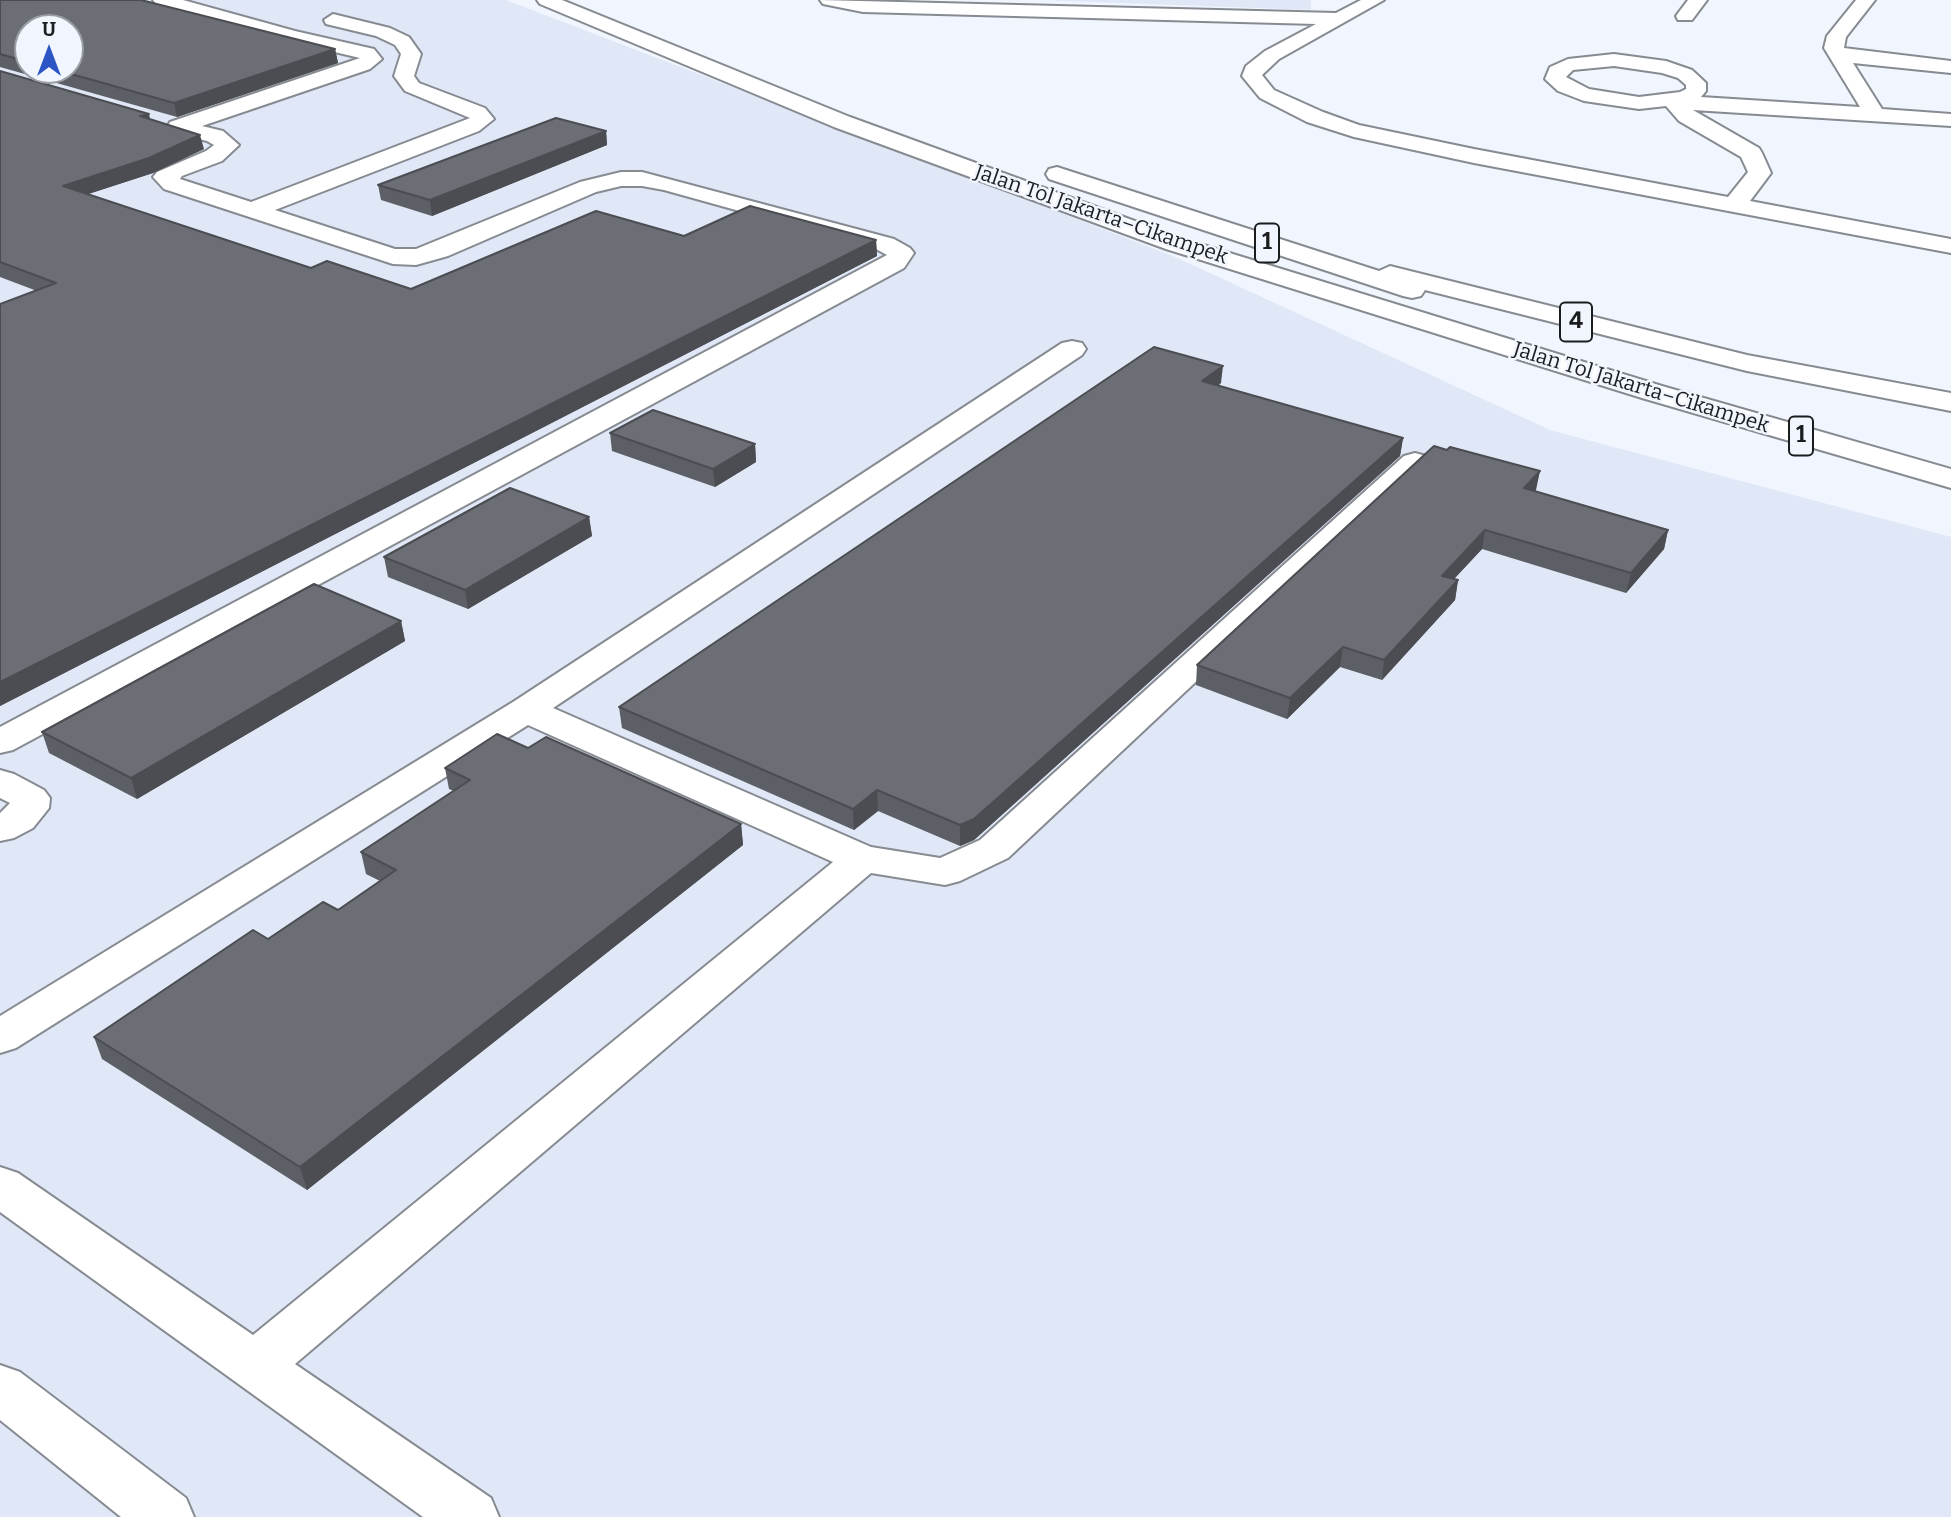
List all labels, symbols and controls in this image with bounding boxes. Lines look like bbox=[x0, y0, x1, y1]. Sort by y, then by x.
north arrow bbox=[14, 14, 84, 84]
text: U bbox=[42, 18, 56, 41]
street label: Jalan Tol Jakarta–Cikampek bbox=[971, 160, 1231, 270]
road number: 1 bbox=[1255, 224, 1279, 262]
road number: 4 bbox=[1560, 302, 1592, 342]
street label: Jalan Tol Jakarta–Cikampek bbox=[1510, 337, 1772, 439]
road number: 1 bbox=[1789, 416, 1813, 456]

